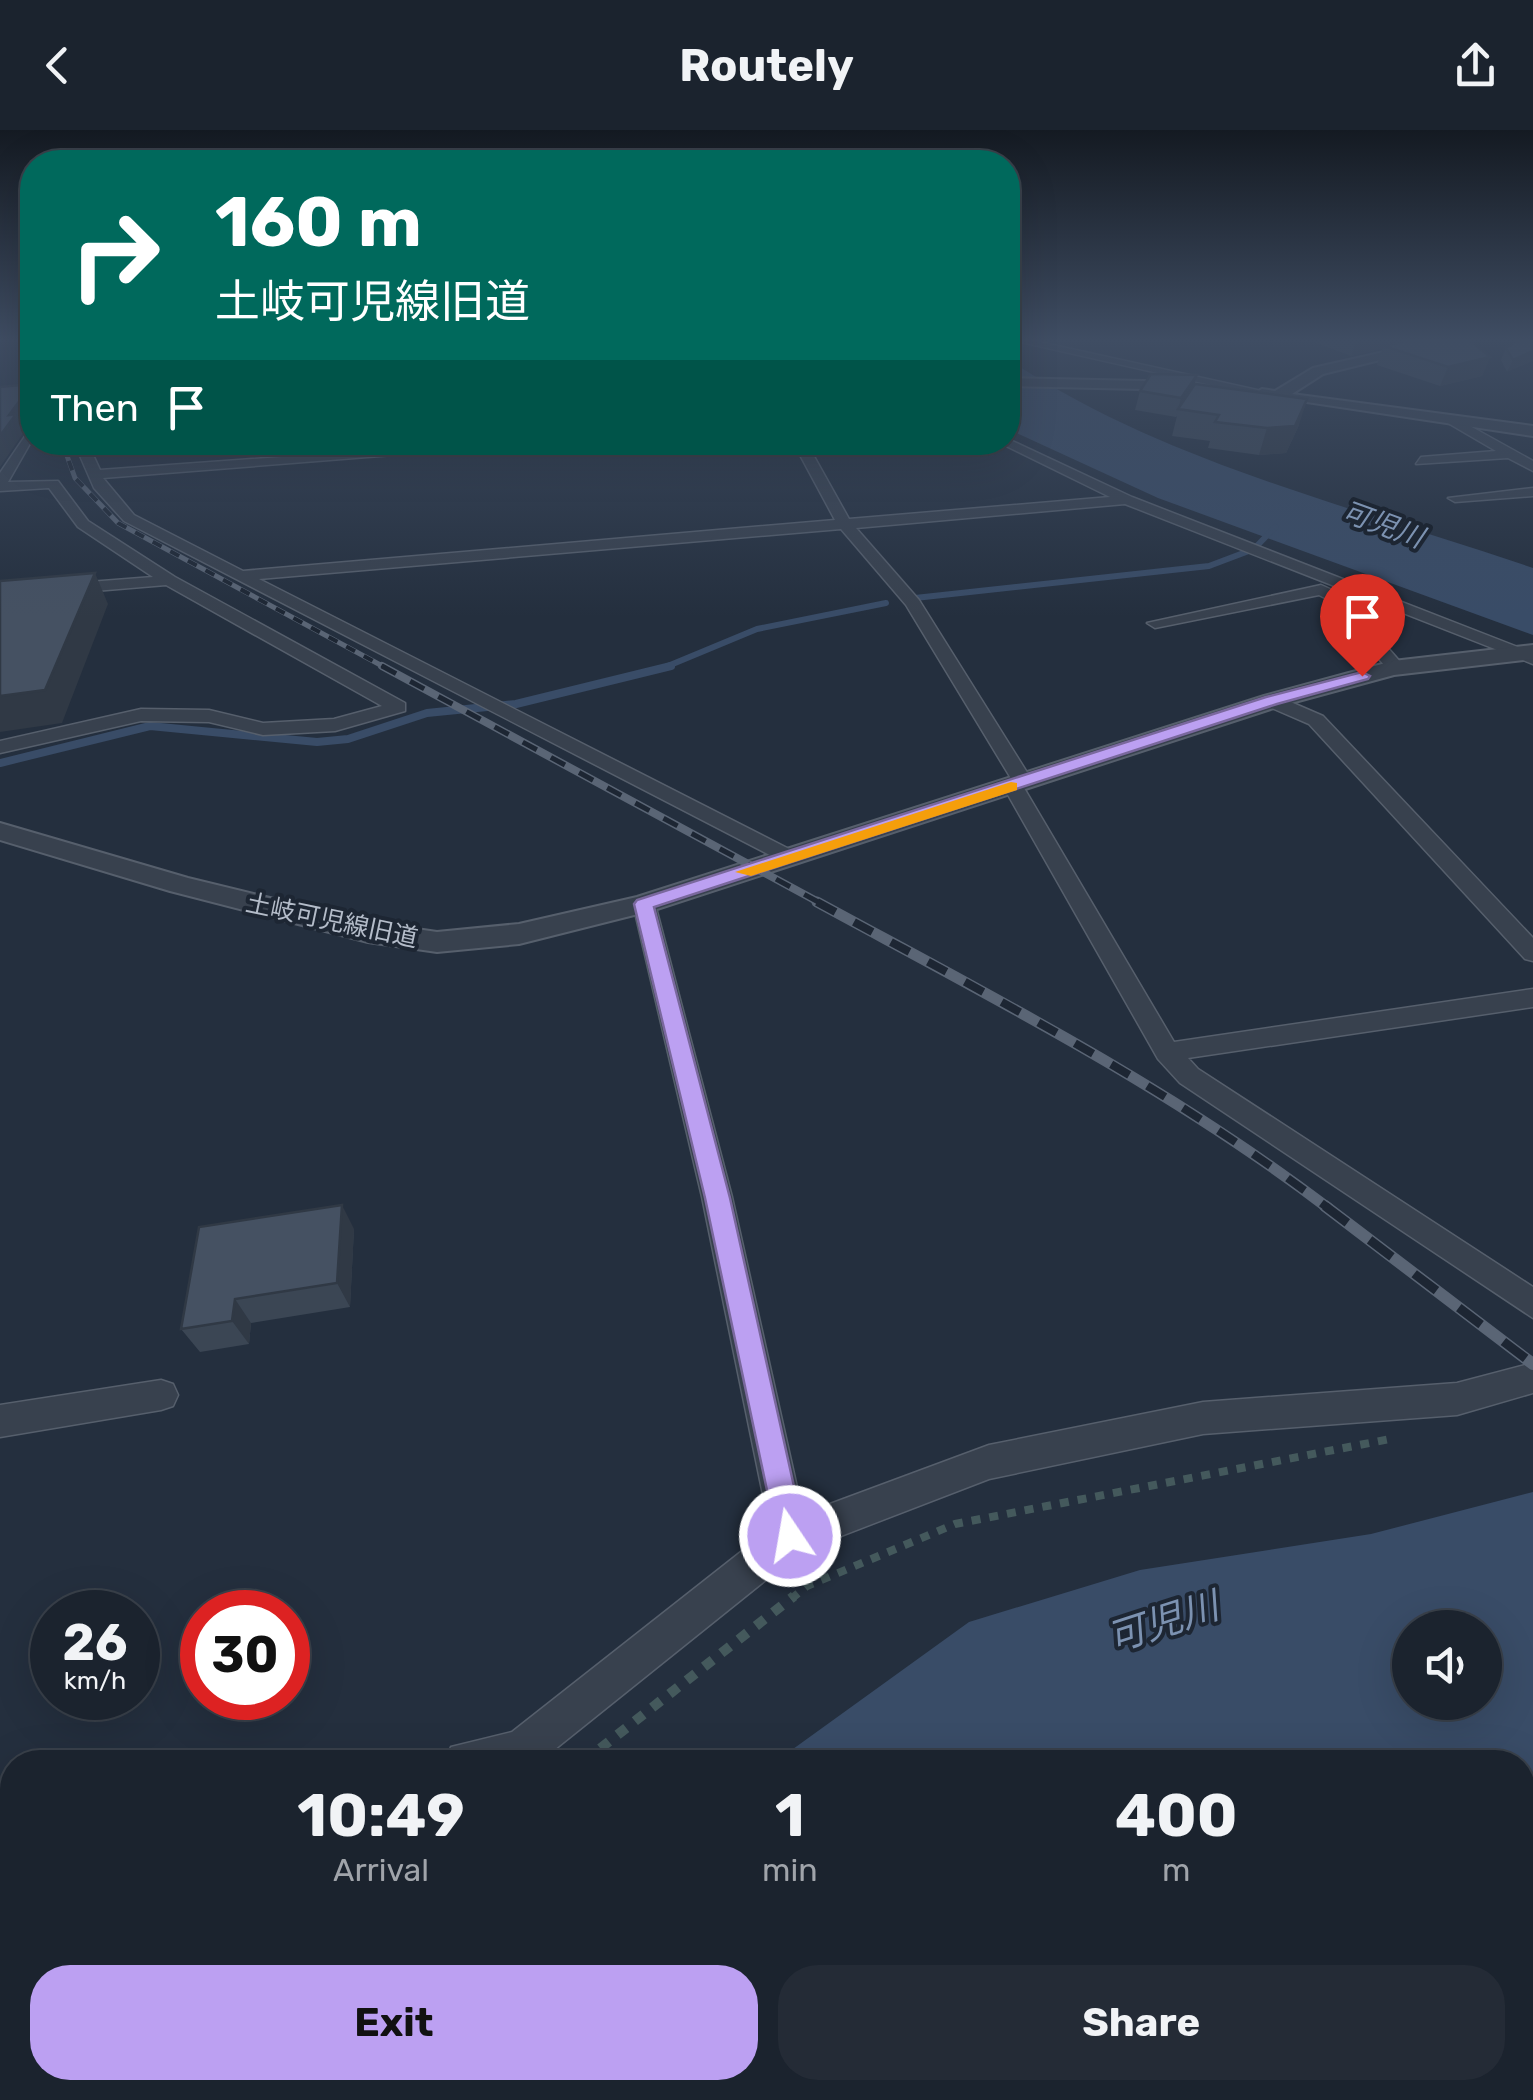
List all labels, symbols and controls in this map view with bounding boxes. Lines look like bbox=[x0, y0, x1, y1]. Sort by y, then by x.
icon: back bbox=[30, 38, 85, 93]
icon: share bbox=[1448, 38, 1503, 93]
text: Routely bbox=[679, 39, 854, 92]
text: 160 m bbox=[215, 181, 422, 264]
icon: right bbox=[50, 190, 180, 320]
text: 土岐可児線旧道 bbox=[215, 275, 530, 328]
icon: arrive bbox=[159, 380, 214, 435]
text: Then bbox=[50, 385, 139, 431]
water label: 可児川 bbox=[1338, 495, 1431, 555]
pin bbox=[1320, 574, 1405, 677]
icon: arrive bbox=[1335, 589, 1390, 644]
street label: 土岐可児線旧道 bbox=[243, 888, 421, 953]
position arrow bbox=[738, 1484, 842, 1588]
water label: 可児川 bbox=[1102, 1581, 1228, 1661]
speed limit sign: 30 bbox=[180, 1590, 310, 1720]
map controls bbox=[1392, 1610, 1502, 1720]
button: sound bbox=[1392, 1610, 1502, 1720]
text: 26 bbox=[62, 1613, 128, 1673]
text: km/h bbox=[64, 1666, 126, 1695]
text: 10:49 bbox=[297, 1780, 465, 1851]
text: 1 bbox=[775, 1780, 805, 1851]
text: 400 bbox=[1115, 1780, 1238, 1851]
text: Arrival bbox=[333, 1851, 429, 1889]
text: min bbox=[762, 1851, 818, 1889]
text: m bbox=[1162, 1851, 1191, 1889]
button: Exit bbox=[30, 1965, 758, 2080]
button: Share bbox=[778, 1965, 1505, 2080]

